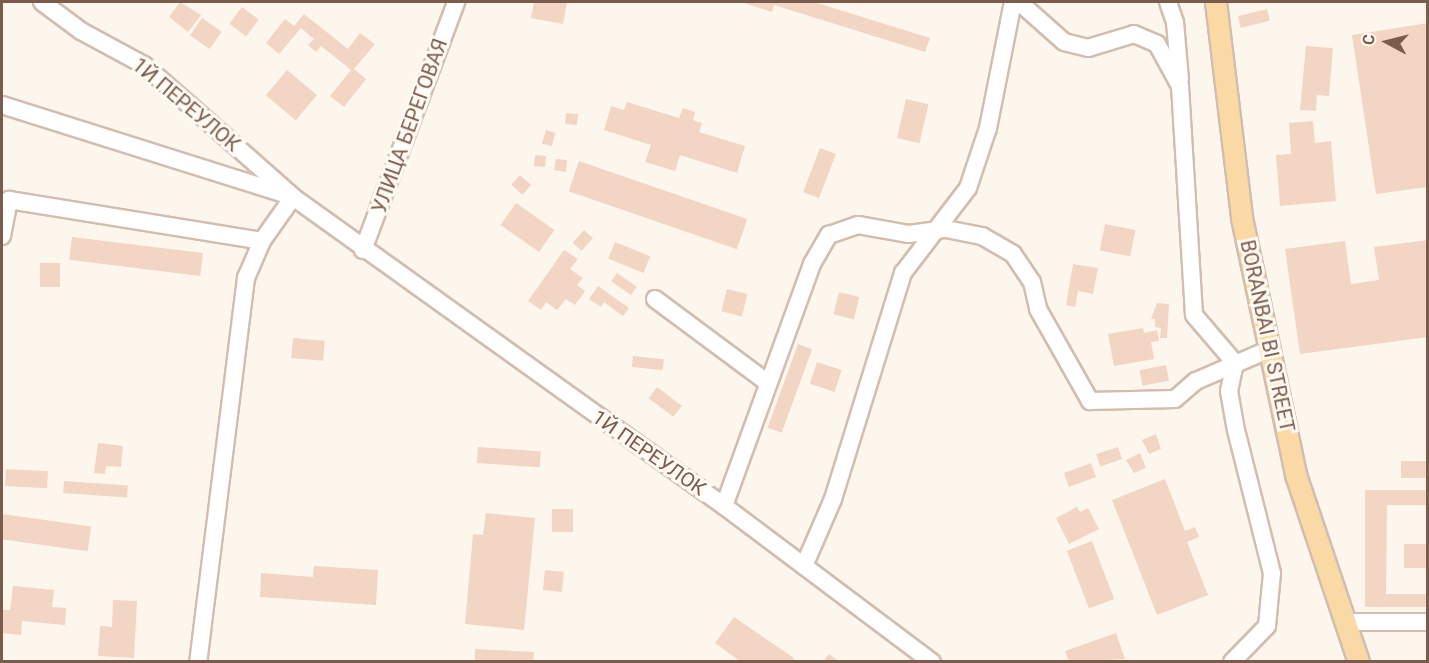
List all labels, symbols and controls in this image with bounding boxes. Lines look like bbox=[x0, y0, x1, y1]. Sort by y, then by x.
north arrow bbox=[1357, 12, 1417, 72]
text: С bbox=[1359, 33, 1379, 46]
street label: УЛИЦА БЕРЕГОВАЯ bbox=[367, 36, 453, 216]
street label: 1Й ПЕРЕУЛОК bbox=[127, 53, 245, 157]
street label: BORANBAI BI STREET bbox=[1235, 238, 1299, 434]
street label: 1Й ПЕРЕУЛОК bbox=[588, 405, 710, 501]

